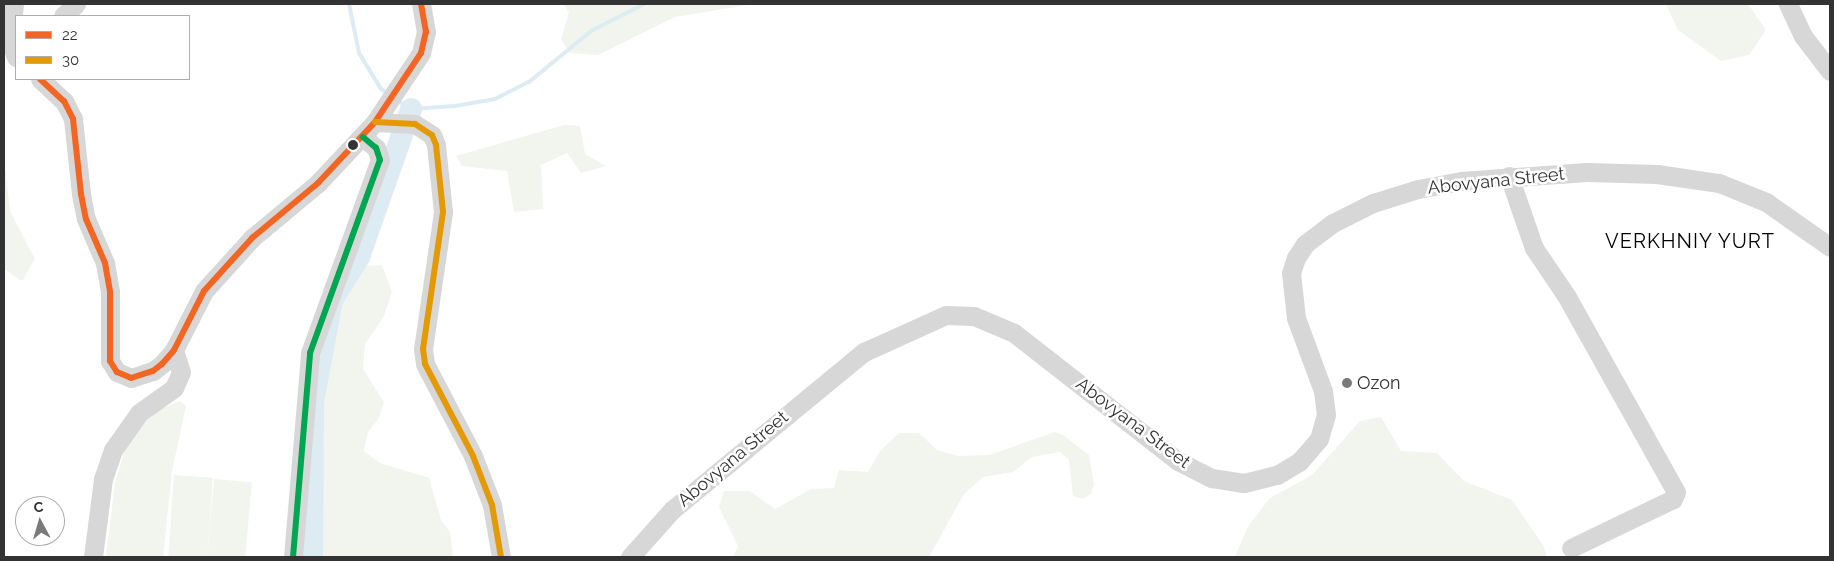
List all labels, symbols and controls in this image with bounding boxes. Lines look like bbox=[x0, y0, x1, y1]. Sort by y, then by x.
legend bbox=[15, 15, 190, 80]
text: 22 bbox=[62, 26, 78, 44]
text: 30 bbox=[62, 51, 79, 69]
unlabelled marker bbox=[348, 140, 358, 150]
street label: Abovyana Street bbox=[1427, 163, 1565, 199]
district label: VERKHNIY YURT bbox=[1603, 229, 1777, 253]
place label: Ozon bbox=[1357, 372, 1400, 394]
street label: Abovyana Street bbox=[1072, 373, 1194, 473]
marker: Ozon bbox=[1341, 377, 1353, 389]
street label: Abovyana Street bbox=[673, 407, 793, 511]
north arrow bbox=[15, 496, 65, 546]
text: С bbox=[33, 499, 44, 516]

